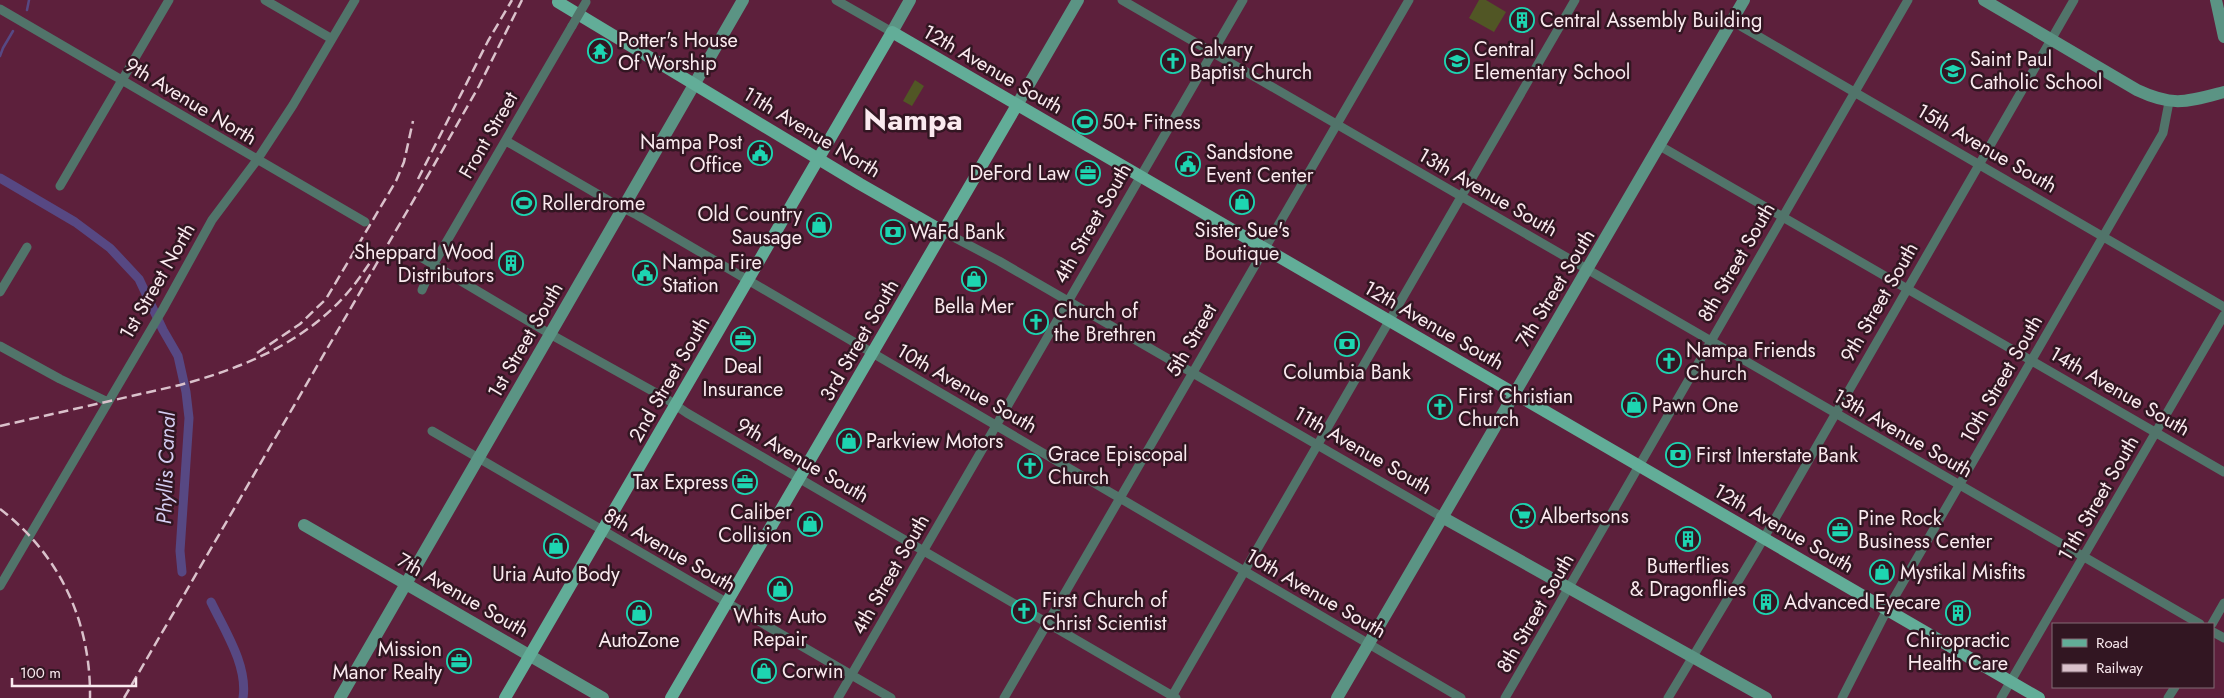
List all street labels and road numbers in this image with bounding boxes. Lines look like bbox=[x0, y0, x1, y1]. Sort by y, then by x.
street label: 12th Avenue South bbox=[917, 17, 1068, 121]
street label: 9th Avenue North bbox=[119, 50, 262, 152]
street label: 11th Avenue North bbox=[737, 80, 886, 185]
street label: Front Street bbox=[452, 86, 525, 184]
street label: 15th Avenue South bbox=[1911, 96, 2062, 200]
street label: 13th Avenue South bbox=[1412, 141, 1563, 244]
street label: 4th Street South bbox=[1046, 158, 1139, 289]
street label: 8th Street South bbox=[1690, 197, 1782, 327]
street label: 1st Street North bbox=[112, 218, 203, 345]
street label: 7th Street South bbox=[1509, 224, 1602, 353]
street label: 9th Street South bbox=[1833, 237, 1926, 368]
street label: 12th Avenue South bbox=[1358, 273, 1509, 377]
street label: 3rd Street South bbox=[813, 274, 906, 407]
street label: 1st Street South bbox=[481, 277, 570, 403]
street label: 5th Street bbox=[1159, 298, 1224, 382]
street label: 10th Street South bbox=[1953, 310, 2050, 449]
street label: 2nd Street South bbox=[622, 311, 717, 447]
street label: 10th Avenue South bbox=[891, 336, 1043, 441]
street label: 14th Avenue South bbox=[2044, 339, 2195, 443]
street label: 13th Avenue South bbox=[1827, 382, 1978, 485]
street label: 11th Avenue South bbox=[1288, 399, 1437, 502]
street label: 9th Avenue South bbox=[731, 411, 874, 510]
street label: 11th Street South bbox=[2051, 430, 2146, 566]
street label: 12th Avenue South bbox=[1708, 476, 1859, 580]
street label: 8th Avenue South bbox=[598, 501, 741, 600]
street label: 4th Street South bbox=[844, 509, 937, 640]
street label: 10th Avenue South bbox=[1240, 541, 1392, 646]
street label: 7th Avenue South bbox=[392, 546, 534, 645]
street label: 8th Street South bbox=[1489, 548, 1581, 678]

